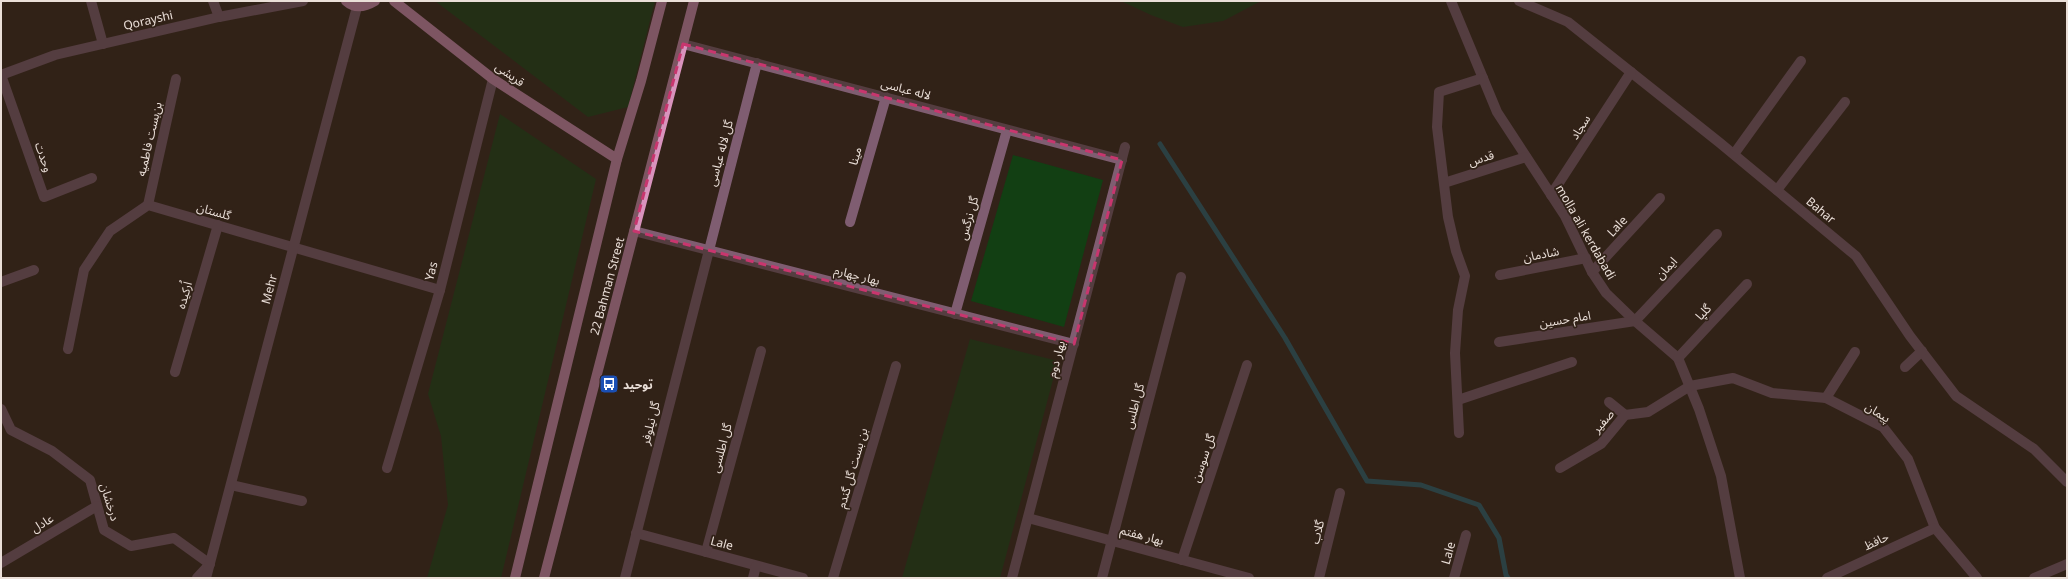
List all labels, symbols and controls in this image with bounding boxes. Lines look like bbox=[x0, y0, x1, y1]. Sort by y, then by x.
street label: Qorayshi bbox=[122, 6, 174, 34]
street label: قریشی bbox=[492, 58, 528, 90]
street label: لاله عباسی bbox=[879, 74, 933, 104]
street label: بن‌بست فاطمیه bbox=[132, 100, 166, 178]
street label: سجاد bbox=[1566, 111, 1594, 143]
street label: گل لاله عباسی bbox=[703, 117, 737, 188]
street label: وحدت bbox=[31, 140, 57, 174]
street label: مینا bbox=[844, 145, 866, 167]
street label: قدس bbox=[1466, 146, 1496, 170]
street label: molla ali kerdabadi bbox=[1552, 181, 1620, 283]
street label: گل نرگس bbox=[954, 193, 983, 242]
street label: Bahar bbox=[1803, 193, 1839, 227]
street label: گلستان bbox=[195, 198, 234, 224]
street label: Lale bbox=[1603, 212, 1631, 240]
street label: 22 Bahman Street bbox=[586, 234, 628, 337]
street label: شادمان bbox=[1521, 242, 1561, 266]
street label: ایمان bbox=[1651, 253, 1681, 283]
street label: Yas bbox=[420, 260, 442, 282]
street label: بهار چهارم bbox=[832, 261, 882, 290]
street label: Mehr bbox=[257, 272, 281, 306]
street label: اُرکیده bbox=[172, 279, 196, 311]
street label: گلپا bbox=[1691, 299, 1716, 324]
street label: امام حسین bbox=[1538, 307, 1592, 332]
street label: بهار دوم bbox=[1043, 339, 1070, 379]
bus stop icon: توحید bbox=[598, 373, 620, 395]
place label: توحید bbox=[623, 376, 654, 393]
street label: گل اطلس bbox=[1120, 380, 1149, 431]
street label: پیمان bbox=[1862, 398, 1894, 426]
street label: گل نیلوفر bbox=[636, 399, 664, 447]
street label: صفیر bbox=[1587, 405, 1618, 437]
street label: گل اطلسی bbox=[706, 420, 736, 475]
street label: بن بست گل گندم bbox=[832, 426, 873, 510]
street label: گل سوسن bbox=[1187, 431, 1220, 484]
street label: درخشان bbox=[96, 481, 124, 523]
street label: عادل bbox=[28, 510, 56, 536]
street label: گلاب bbox=[1306, 517, 1328, 546]
street label: بهار هفتم bbox=[1118, 521, 1166, 550]
street label: حافظ bbox=[1861, 528, 1891, 554]
street label: Lale bbox=[709, 532, 735, 554]
street label: Lale bbox=[1437, 539, 1459, 566]

